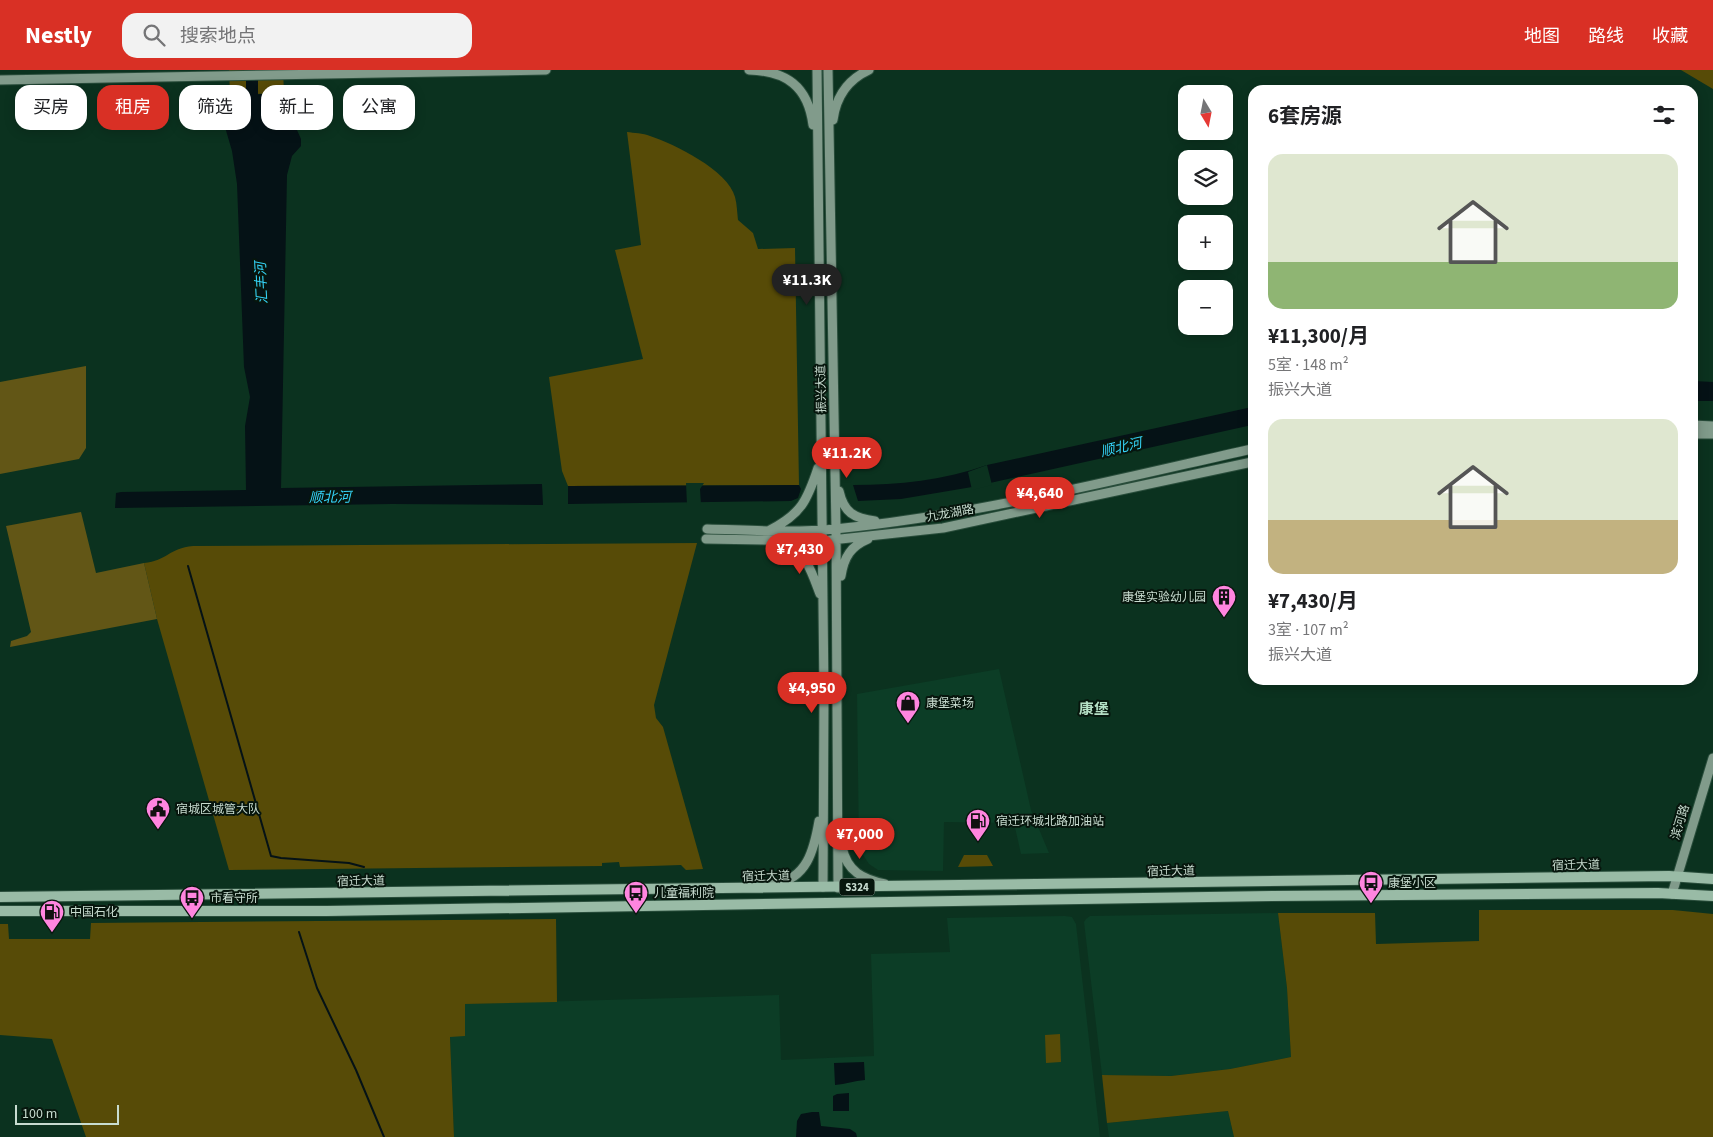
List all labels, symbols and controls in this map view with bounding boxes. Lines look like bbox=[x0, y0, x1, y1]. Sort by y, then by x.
search box bbox=[122, 13, 472, 58]
text: Nestly bbox=[25, 18, 92, 53]
icon: search bbox=[140, 21, 168, 49]
text: 搜索地点 bbox=[180, 23, 256, 50]
text: 地图 bbox=[1524, 24, 1560, 49]
text: 路线 bbox=[1588, 24, 1624, 49]
text: 收藏 bbox=[1652, 24, 1688, 49]
chip: 买房 bbox=[15, 85, 87, 130]
chip: 租房 bbox=[97, 85, 169, 130]
chip: 筛选 bbox=[179, 85, 251, 130]
chip: 新上 bbox=[261, 85, 333, 130]
chip: 公寓 bbox=[343, 85, 415, 130]
north arrow bbox=[1178, 85, 1232, 140]
map controls bbox=[1178, 85, 1233, 335]
text: 6套房源 bbox=[1268, 101, 1342, 131]
icon: filters bbox=[1650, 101, 1678, 129]
button: layers bbox=[1178, 150, 1233, 205]
icon: home bbox=[1428, 187, 1518, 277]
button: + bbox=[1178, 215, 1233, 270]
water label: 汇丰河 bbox=[251, 258, 273, 304]
pin: ¥11.3K bbox=[766, 264, 848, 306]
text: ¥11.3K bbox=[783, 269, 831, 291]
button: − bbox=[1178, 280, 1233, 335]
text: ¥11,300/月 bbox=[1268, 321, 1369, 351]
text: 5室 · 148 m² bbox=[1268, 354, 1349, 376]
street label: 振兴大道 bbox=[813, 365, 830, 413]
text: 振兴大道 bbox=[1268, 379, 1332, 401]
water label: 顺北河 bbox=[1099, 433, 1147, 462]
pin: ¥11.2K bbox=[806, 436, 888, 479]
text: ¥11.2K bbox=[823, 442, 871, 464]
icon: home bbox=[1428, 452, 1518, 542]
pin: ¥4,640 bbox=[999, 476, 1081, 519]
text: ¥4,640 bbox=[1016, 482, 1064, 504]
water label: 顺北河 bbox=[309, 488, 354, 508]
street label: 九龙湖路 bbox=[925, 501, 975, 526]
pin: ¥7,430 bbox=[759, 532, 841, 575]
text: ¥7,430 bbox=[776, 538, 824, 560]
building icon: 康堡实验幼儿园 bbox=[1211, 584, 1237, 618]
text: ¥7,430/月 bbox=[1268, 586, 1358, 616]
place label: 康堡实验幼儿园 bbox=[1122, 589, 1206, 606]
text: 3室 · 107 m² bbox=[1268, 619, 1349, 641]
text: 振兴大道 bbox=[1268, 644, 1332, 666]
pin: ¥4,950 bbox=[771, 672, 853, 714]
text: ¥4,950 bbox=[788, 677, 836, 699]
shop icon: 康堡菜场 bbox=[895, 690, 921, 724]
place label: 康堡菜场 bbox=[926, 695, 974, 712]
district label: 康堡 bbox=[1079, 699, 1109, 720]
public building icon: 宿城区城管大队 bbox=[145, 796, 171, 830]
place label: 宿城区城管大队 bbox=[176, 801, 260, 818]
street label: 滨河路 bbox=[1667, 802, 1694, 842]
fuel station icon: 宿迁环城北路加油站 bbox=[965, 808, 991, 842]
place label: 宿迁环城北路加油站 bbox=[996, 813, 1104, 830]
pin: ¥7,000 bbox=[819, 818, 901, 860]
text: ¥7,000 bbox=[836, 823, 884, 845]
street label: 宿迁大道 bbox=[1552, 857, 1600, 874]
street label: 宿迁大道 bbox=[1147, 863, 1195, 880]
street label: 宿迁大道 bbox=[742, 868, 790, 885]
bus stop icon: 康堡小区 bbox=[1358, 870, 1384, 904]
street label: 宿迁大道 bbox=[337, 873, 385, 890]
place label: 康堡小区 bbox=[1388, 875, 1436, 892]
road number: S324 bbox=[840, 879, 874, 896]
bus stop icon: 儿童福利院 bbox=[623, 880, 649, 914]
bus stop icon: 市看守所 bbox=[179, 885, 205, 919]
place label: 儿童福利院 bbox=[654, 885, 714, 902]
place label: 市看守所 bbox=[210, 890, 258, 907]
fuel station icon: 中国石化 bbox=[39, 899, 65, 933]
place label: 中国石化 bbox=[70, 904, 118, 921]
scale bar bbox=[15, 1102, 119, 1125]
text: 100 m bbox=[22, 1104, 57, 1124]

